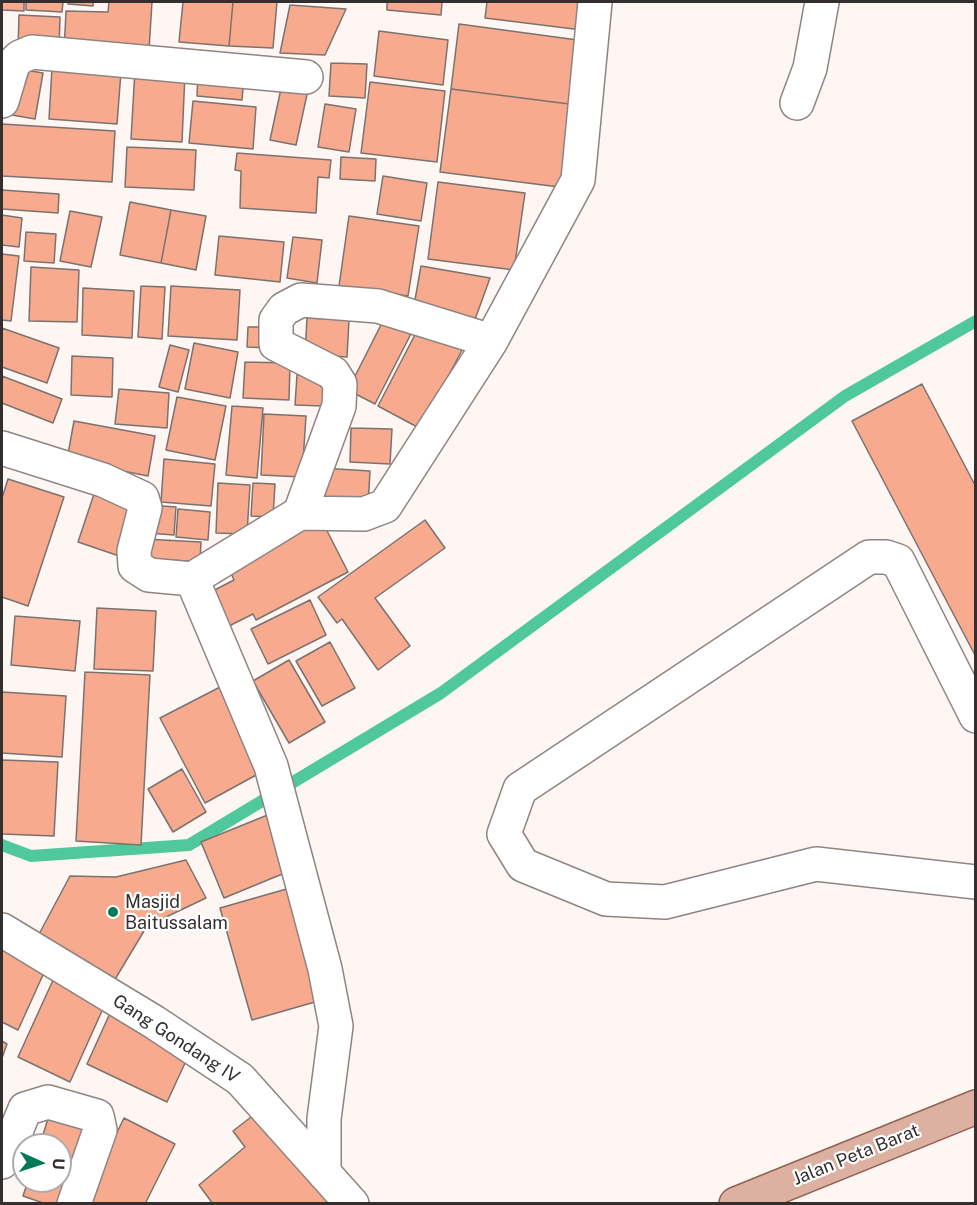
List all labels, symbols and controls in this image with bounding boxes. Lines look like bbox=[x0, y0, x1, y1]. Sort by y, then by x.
place label: Masjid Baitussalam bbox=[125, 891, 228, 934]
marker: Masjid Baitussalam bbox=[106, 905, 120, 919]
street label: Gang Gondang IV bbox=[109, 990, 243, 1088]
street label: Jalan Peta Barat bbox=[790, 1120, 922, 1190]
north arrow bbox=[12, 1133, 72, 1193]
text: U bbox=[49, 1158, 68, 1170]

